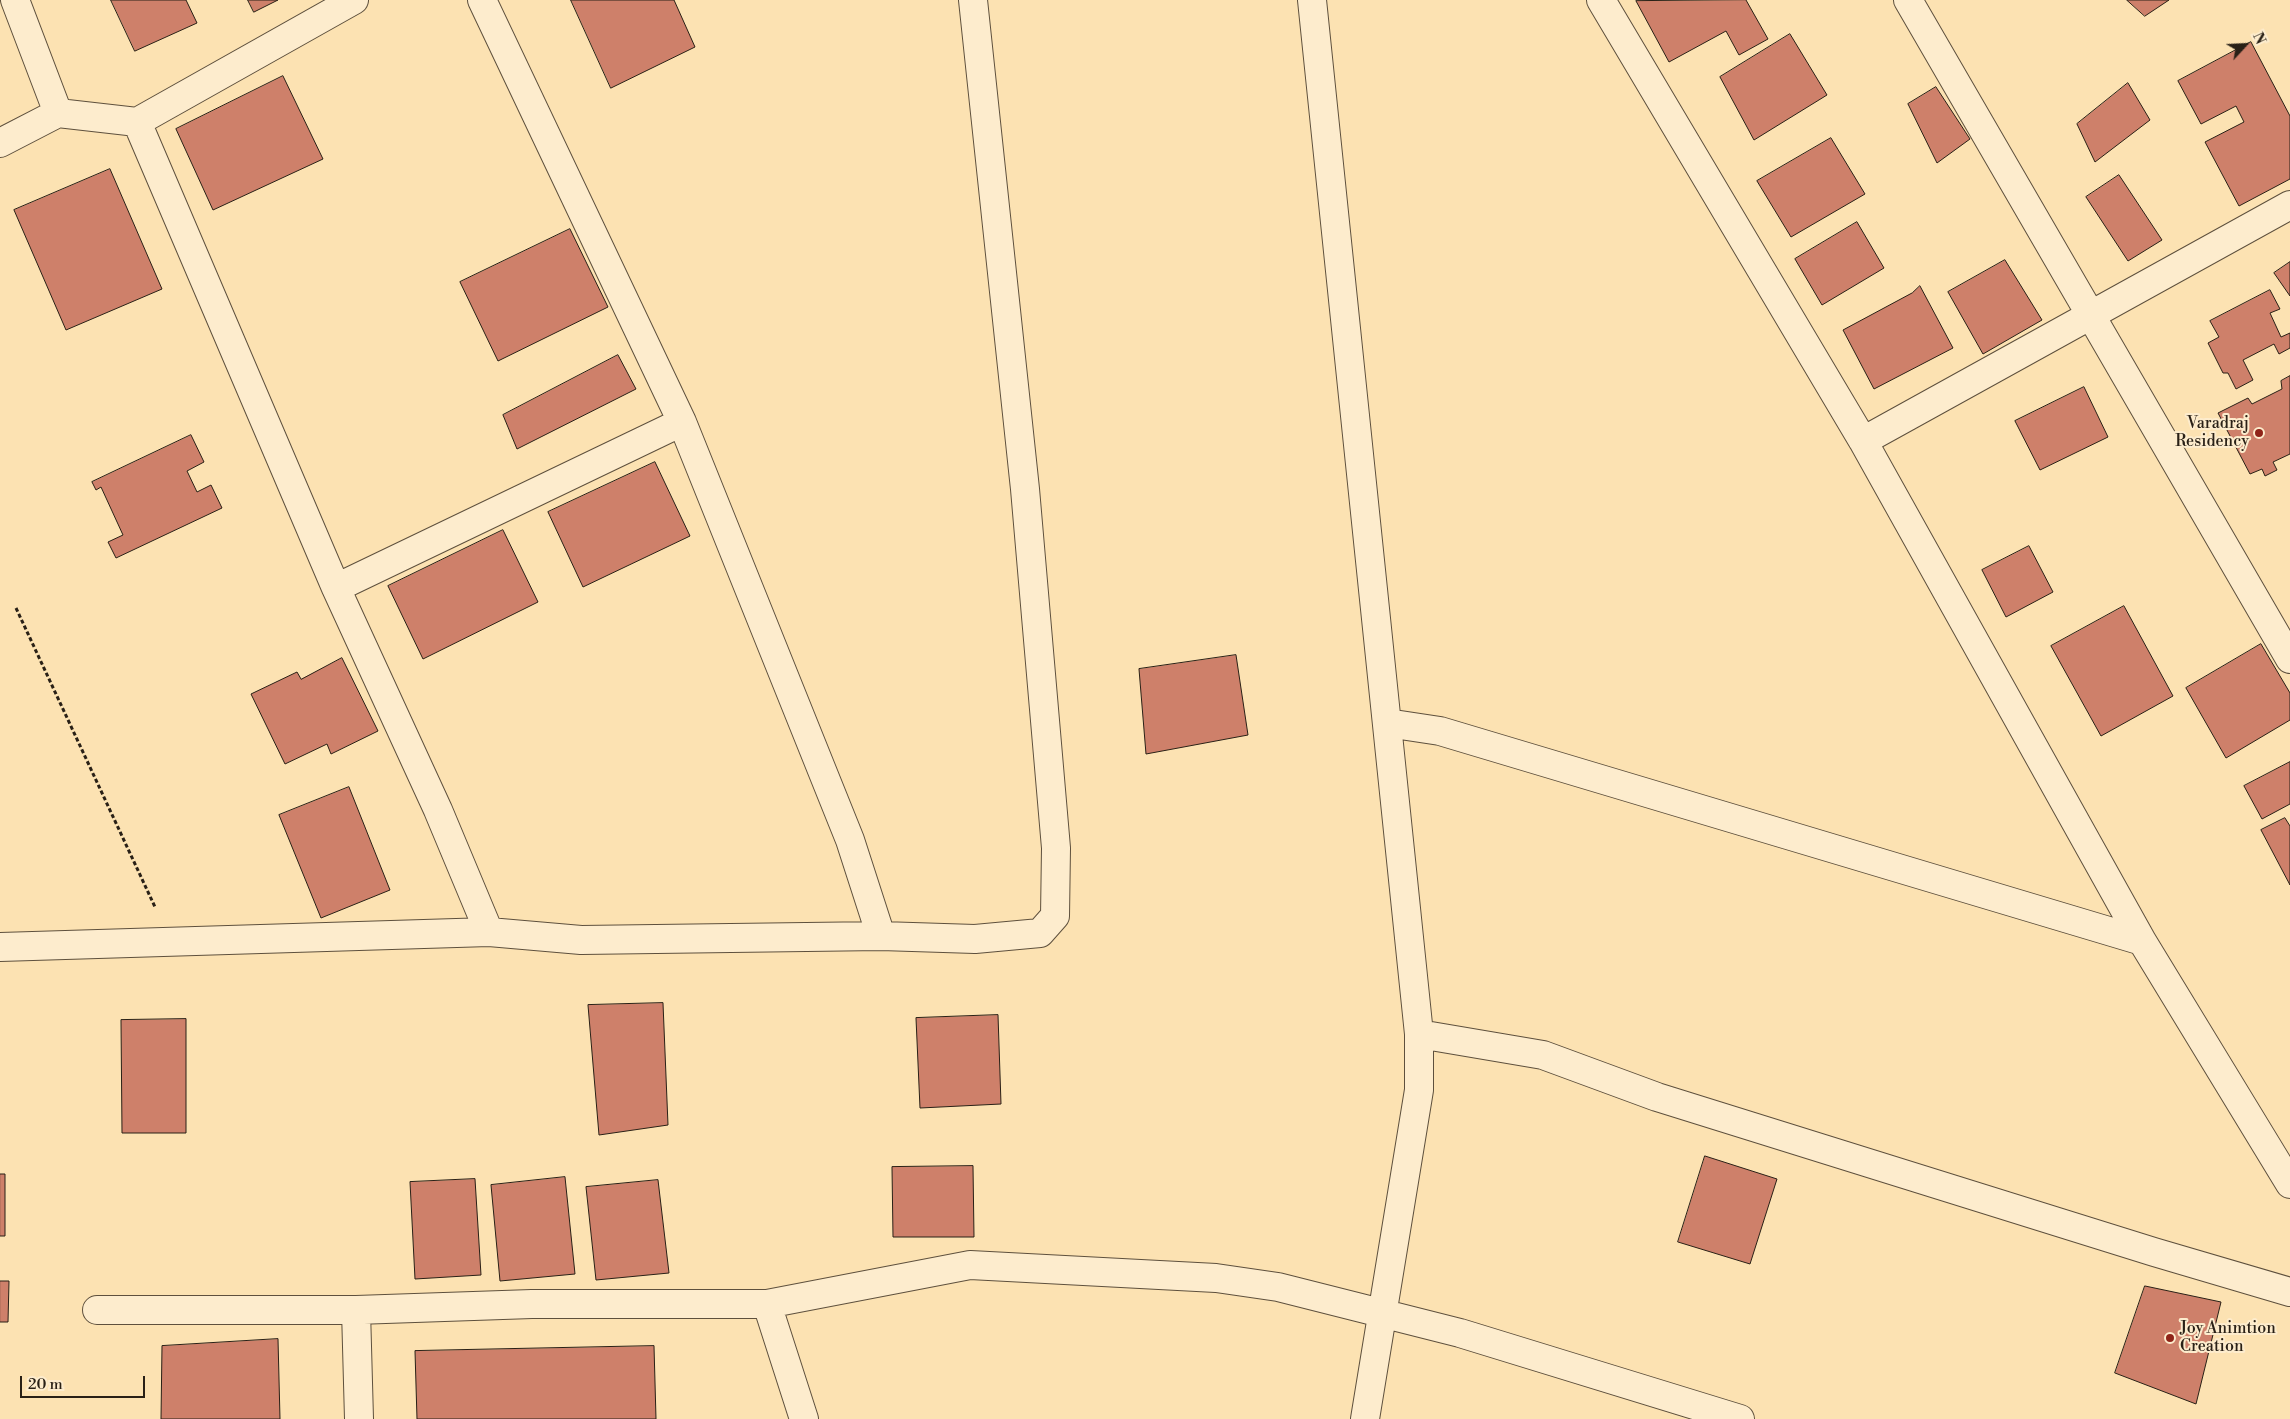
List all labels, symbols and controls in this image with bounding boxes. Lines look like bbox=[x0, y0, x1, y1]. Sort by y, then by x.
north arrow bbox=[2220, 20, 2270, 70]
text: N bbox=[2248, 30, 2269, 47]
place label: Varadraj Residency bbox=[2175, 414, 2249, 452]
marker: Varadraj Residency bbox=[2253, 427, 2265, 439]
place label: Joy Animtion Creation bbox=[2180, 1319, 2276, 1357]
marker: Joy Animtion Creation bbox=[2164, 1332, 2176, 1344]
scale bar bbox=[22, 1366, 148, 1398]
text: 20 m bbox=[28, 1375, 63, 1394]

